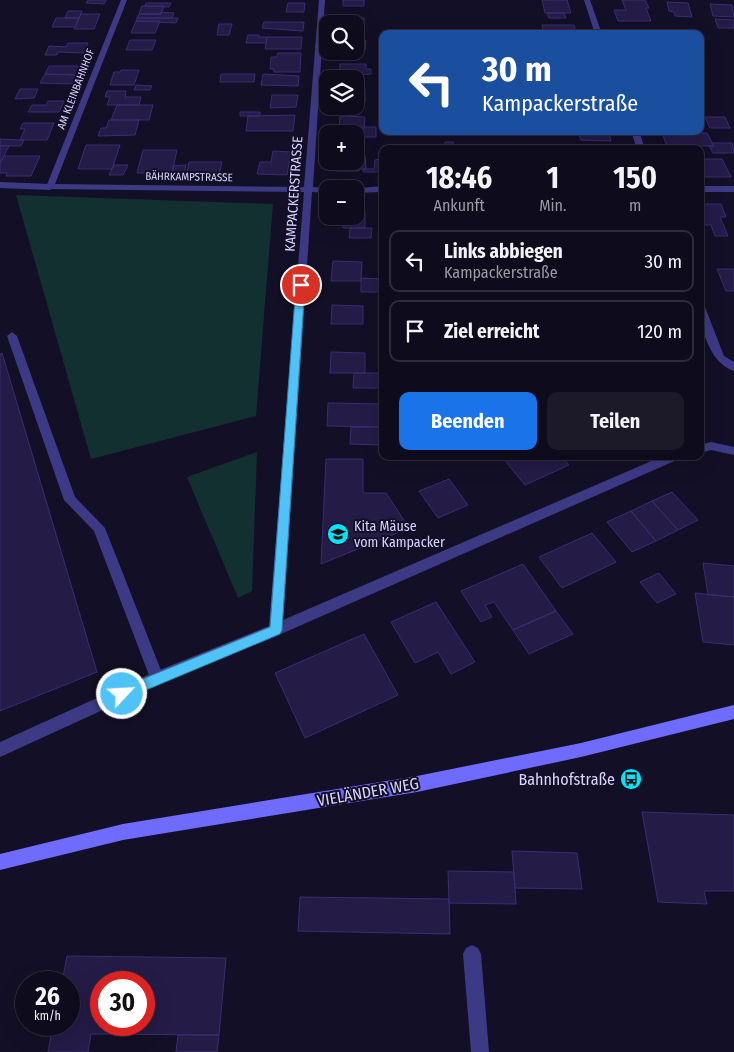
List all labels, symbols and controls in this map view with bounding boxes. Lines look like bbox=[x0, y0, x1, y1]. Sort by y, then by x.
map controls bbox=[319, 15, 364, 225]
button: search bbox=[319, 15, 364, 60]
street label: AM KLEINBAHNHOF bbox=[55, 47, 97, 131]
text: 30 m bbox=[482, 48, 552, 90]
icon: left bbox=[399, 50, 464, 115]
button: layers bbox=[319, 70, 364, 115]
text: Kampackerstraße bbox=[482, 90, 638, 117]
button: + bbox=[319, 125, 364, 170]
street label: KAMPACKERSTRASSE bbox=[281, 135, 307, 252]
text: 18:46 bbox=[426, 160, 492, 196]
text: 1 bbox=[546, 160, 559, 196]
text: 150 bbox=[613, 160, 657, 196]
street label: BÄHRKAMPSTRASSE bbox=[145, 170, 233, 184]
button: − bbox=[319, 180, 364, 225]
text: Ankunft bbox=[434, 196, 485, 215]
text: Min. bbox=[539, 196, 566, 215]
text: m bbox=[629, 196, 641, 215]
text: Links abbiegen bbox=[444, 240, 563, 263]
icon: left bbox=[401, 247, 429, 275]
text: 30 m bbox=[644, 250, 682, 273]
text: Kampackerstraße bbox=[444, 263, 558, 282]
pin bbox=[280, 264, 322, 306]
icon: arrive bbox=[287, 271, 315, 299]
icon: arrive bbox=[401, 317, 429, 345]
text: Ziel erreicht bbox=[444, 320, 540, 343]
text: 120 m bbox=[637, 320, 682, 343]
button: Beenden bbox=[399, 392, 537, 450]
button: Teilen bbox=[547, 392, 684, 450]
place label: Kita Mäuse vom Kampacker bbox=[354, 518, 445, 551]
school or university icon: Kita Mäuse vom Kampacker bbox=[326, 522, 350, 546]
position arrow bbox=[95, 667, 147, 719]
bus stop icon: Bahnhofstraße bbox=[619, 767, 643, 791]
place label: Bahnhofstraße bbox=[518, 770, 615, 789]
street label: VIELÄNDER WEG bbox=[316, 774, 420, 810]
speed limit sign: 30 bbox=[90, 971, 155, 1036]
text: 26 bbox=[35, 982, 60, 1012]
text: km/h bbox=[34, 1009, 61, 1023]

